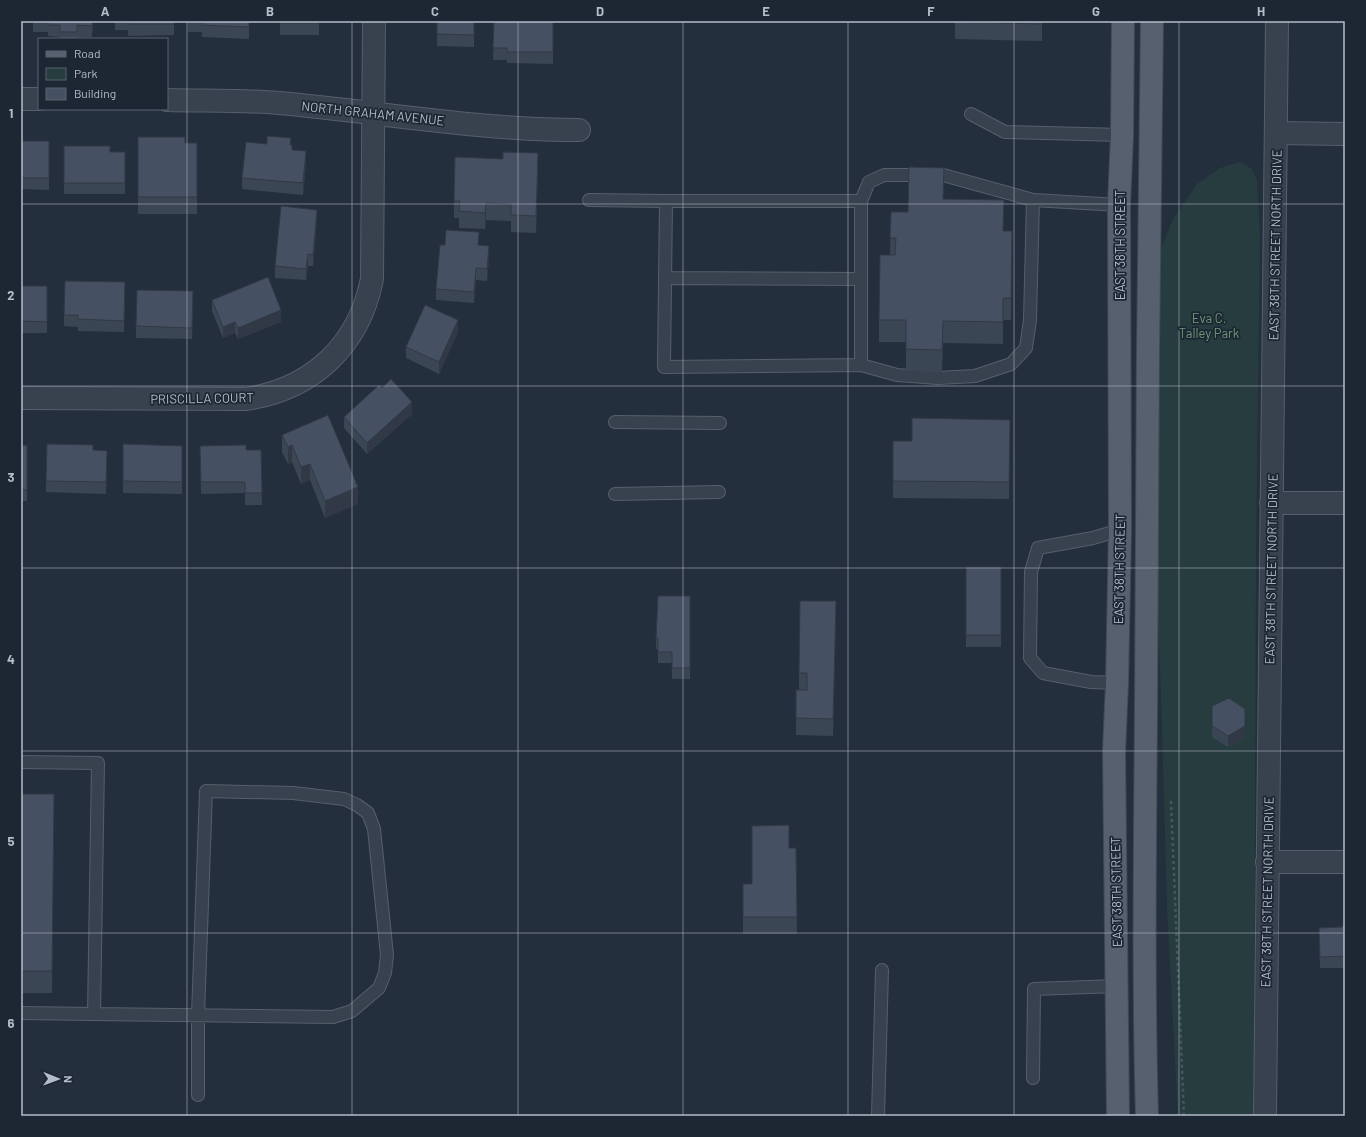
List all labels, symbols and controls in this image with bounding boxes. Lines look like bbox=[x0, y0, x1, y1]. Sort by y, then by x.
text: A bbox=[101, 3, 110, 19]
text: B bbox=[266, 3, 274, 19]
text: C bbox=[431, 3, 439, 19]
text: D bbox=[596, 3, 604, 19]
text: E bbox=[762, 3, 770, 19]
text: F bbox=[927, 3, 935, 19]
text: G bbox=[1092, 3, 1100, 19]
text: H bbox=[1257, 3, 1265, 19]
legend bbox=[38, 38, 168, 110]
text: Road bbox=[74, 46, 101, 60]
text: Park bbox=[74, 66, 98, 80]
text: Building bbox=[74, 86, 116, 100]
street label: NORTH GRAHAM AVENUE bbox=[301, 98, 445, 128]
text: 1 bbox=[9, 105, 13, 121]
street label: EAST 38TH STREET NORTH DRIVE bbox=[1265, 149, 1285, 341]
street label: EAST 38TH STREET bbox=[1112, 190, 1128, 300]
text: 2 bbox=[7, 287, 15, 303]
park label: Eva C. Talley Park bbox=[1179, 310, 1240, 341]
street label: PRISCILLA COURT bbox=[150, 389, 254, 407]
text: 3 bbox=[7, 469, 15, 485]
street label: EAST 38TH STREET NORTH DRIVE bbox=[1261, 473, 1281, 665]
street label: EAST 38TH STREET bbox=[1110, 514, 1128, 624]
text: 4 bbox=[7, 651, 15, 667]
street label: EAST 38TH STREET NORTH DRIVE bbox=[1257, 796, 1277, 988]
text: 5 bbox=[7, 833, 15, 849]
street label: EAST 38TH STREET bbox=[1107, 837, 1125, 947]
text: 6 bbox=[8, 1015, 15, 1031]
north arrow bbox=[38, 1059, 78, 1099]
text: N bbox=[62, 1075, 75, 1083]

